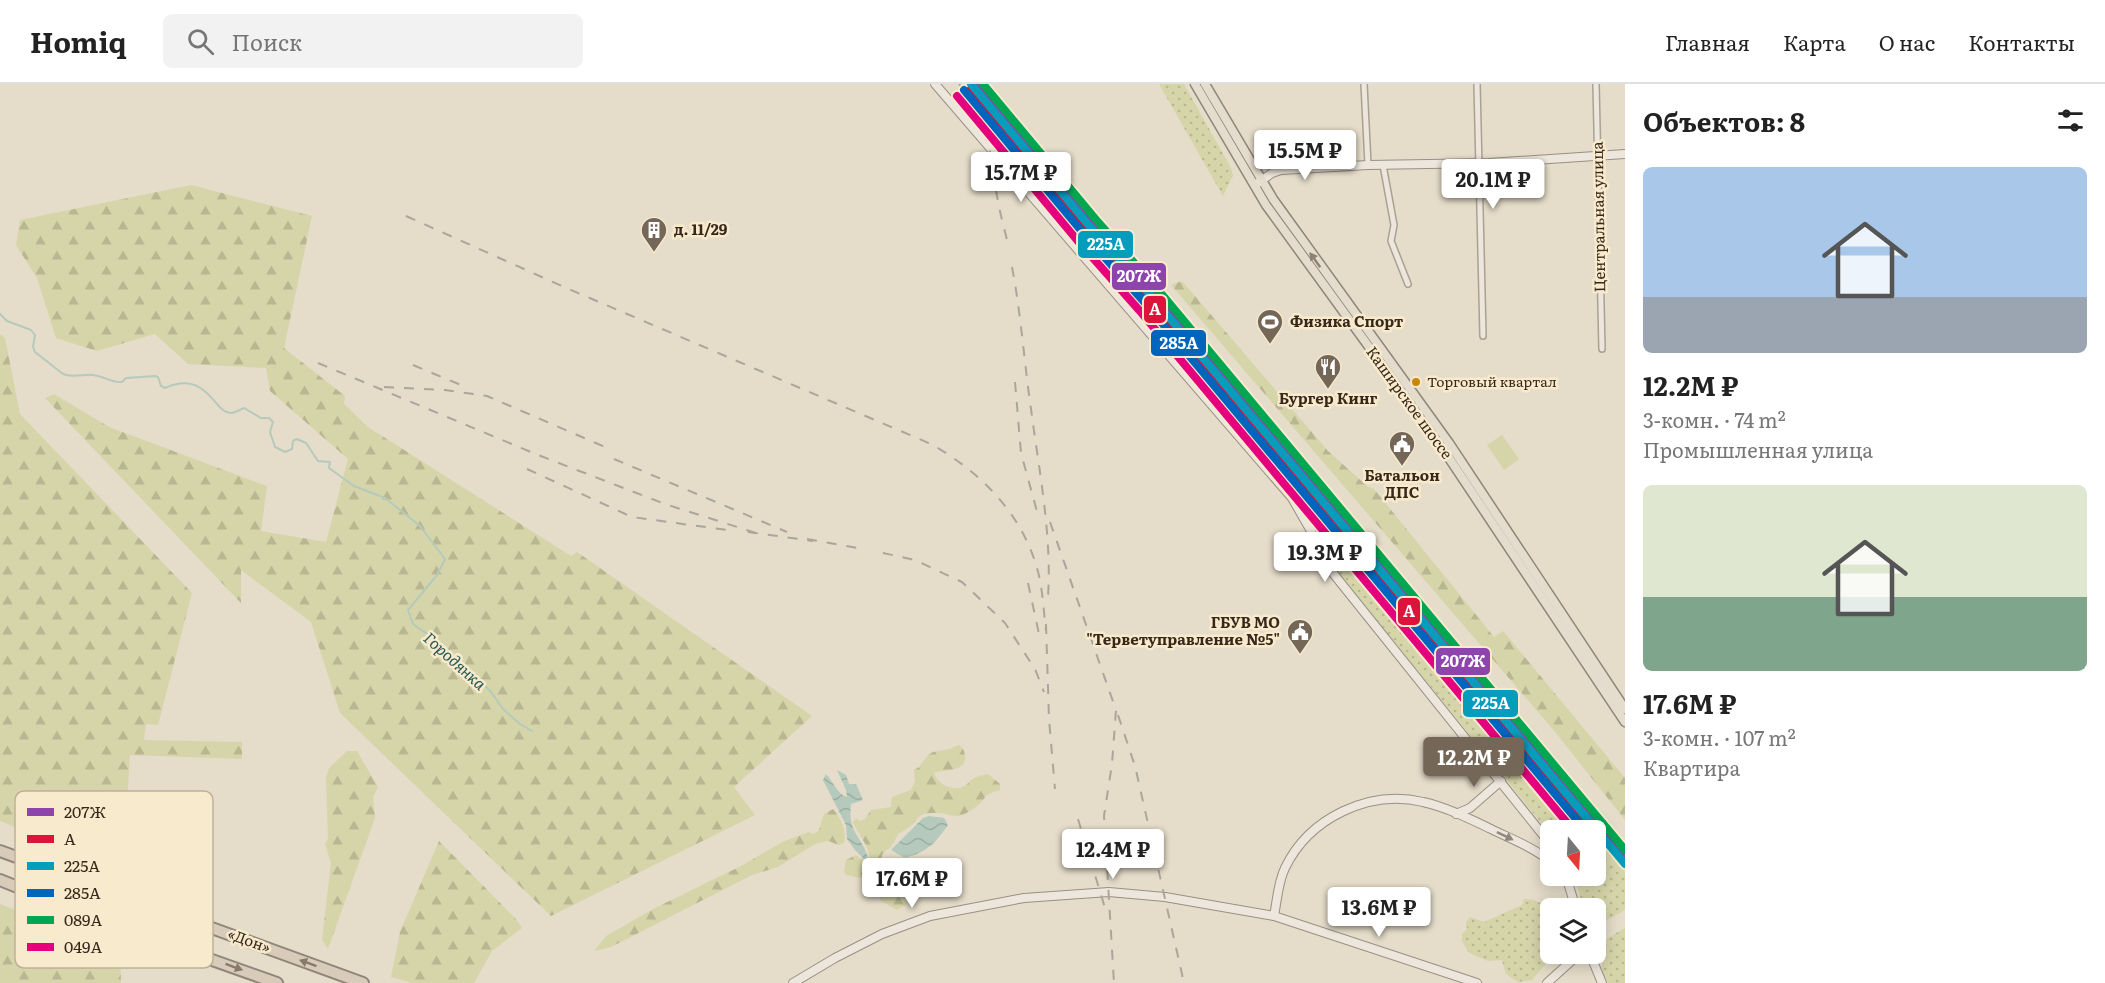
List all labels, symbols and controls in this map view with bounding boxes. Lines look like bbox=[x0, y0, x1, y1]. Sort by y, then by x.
search box bbox=[163, 14, 583, 68]
text: Homiq bbox=[30, 20, 127, 62]
icon: search bbox=[184, 25, 217, 58]
text: Поиск bbox=[232, 25, 302, 58]
text: Главная bbox=[1665, 26, 1750, 57]
text: Карта bbox=[1783, 26, 1846, 57]
text: О нас bbox=[1879, 26, 1935, 57]
text: Контакты bbox=[1968, 26, 2075, 57]
text: Объектов: 8 bbox=[1643, 101, 1805, 140]
icon: filters bbox=[2054, 104, 2087, 137]
pin: 15.5M ₽ bbox=[1250, 130, 1360, 181]
text: 15.5M ₽ bbox=[1268, 134, 1342, 164]
street label: Центральная улица bbox=[1585, 140, 1610, 293]
pin: 15.7M ₽ bbox=[966, 152, 1076, 203]
text: 15.7M ₽ bbox=[985, 156, 1057, 186]
pin: 20.1M ₽ bbox=[1438, 159, 1548, 210]
text: 20.1M ₽ bbox=[1455, 163, 1531, 193]
icon: home bbox=[1811, 206, 1919, 314]
building icon: д. 11/29 bbox=[639, 215, 669, 253]
place label: д. 11/29 bbox=[674, 217, 728, 240]
line badge: 225А bbox=[1077, 230, 1134, 259]
text: 225А bbox=[1087, 231, 1125, 255]
one-way arrow bbox=[1310, 252, 1322, 267]
line badge: 207Ж bbox=[1111, 262, 1167, 291]
text: 207Ж bbox=[1117, 263, 1162, 287]
line badge: A bbox=[1143, 295, 1167, 324]
text: A bbox=[1149, 296, 1161, 320]
sports icon: Физика Спорт bbox=[1255, 307, 1285, 345]
place label: Физика Спорт bbox=[1290, 309, 1403, 332]
line badge: 285А bbox=[1150, 329, 1207, 357]
text: 285А bbox=[1160, 330, 1198, 354]
street label: Каширское шоссе bbox=[1361, 341, 1459, 463]
restaurant icon: Бургер Кинг bbox=[1313, 352, 1343, 390]
text: 12.2M ₽ bbox=[1643, 365, 1738, 404]
place label: Торговый квартал bbox=[1427, 371, 1557, 391]
marker: Торговый квартал bbox=[1410, 376, 1422, 388]
place label: Бургер Кинг bbox=[1279, 386, 1377, 409]
text: 3-комн. · 74 m² bbox=[1643, 404, 1786, 434]
public building icon: Батальон ДПС bbox=[1387, 429, 1417, 467]
text: Промышленная улица bbox=[1643, 434, 1873, 464]
place label: Батальон ДПС bbox=[1364, 463, 1440, 503]
icon: home bbox=[1811, 524, 1919, 632]
pin: 19.3M ₽ bbox=[1270, 532, 1380, 583]
text: 19.3M ₽ bbox=[1288, 536, 1362, 566]
line badge: A bbox=[1397, 597, 1421, 626]
text: A bbox=[1403, 598, 1415, 622]
place label: ГБУВ МО "Терветуправление №5" bbox=[1086, 610, 1280, 650]
public building icon: ГБУВ МО "Терветуправление №5" bbox=[1285, 617, 1315, 655]
water label: Городянка bbox=[419, 626, 493, 696]
line badge: 207Ж bbox=[1435, 647, 1491, 676]
text: 207Ж bbox=[1441, 648, 1486, 672]
text: 17.6M ₽ bbox=[1643, 683, 1736, 722]
line badge: 225А bbox=[1462, 689, 1519, 718]
text: 225А bbox=[1472, 690, 1510, 714]
text: 3-комн. · 107 m² bbox=[1643, 722, 1796, 752]
pin: 12.2M ₽ bbox=[1419, 737, 1529, 788]
text: 12.2M ₽ bbox=[1437, 741, 1511, 771]
text: Квартира bbox=[1643, 752, 1740, 782]
legend bbox=[15, 791, 213, 968]
text: 207Ж bbox=[64, 799, 106, 823]
north arrow bbox=[1540, 820, 1606, 886]
map controls bbox=[1540, 820, 1606, 964]
text: A bbox=[64, 826, 76, 850]
pin: 12.4M ₽ bbox=[1058, 829, 1168, 880]
one-way arrow bbox=[1496, 831, 1513, 840]
text: 12.4M ₽ bbox=[1076, 833, 1150, 863]
text: 225А bbox=[64, 853, 100, 877]
pin: 17.6M ₽ bbox=[857, 858, 967, 909]
text: 17.6M ₽ bbox=[876, 862, 948, 892]
text: 285А bbox=[64, 880, 101, 904]
pin: 13.6M ₽ bbox=[1324, 887, 1434, 938]
text: 13.6M ₽ bbox=[1342, 891, 1416, 921]
button: layers bbox=[1540, 898, 1606, 964]
text: 089А bbox=[64, 907, 102, 931]
street label: «Дон» bbox=[225, 921, 274, 958]
text: 049А bbox=[64, 934, 102, 958]
one-way arrow bbox=[299, 957, 317, 967]
one-way arrow bbox=[225, 963, 243, 973]

